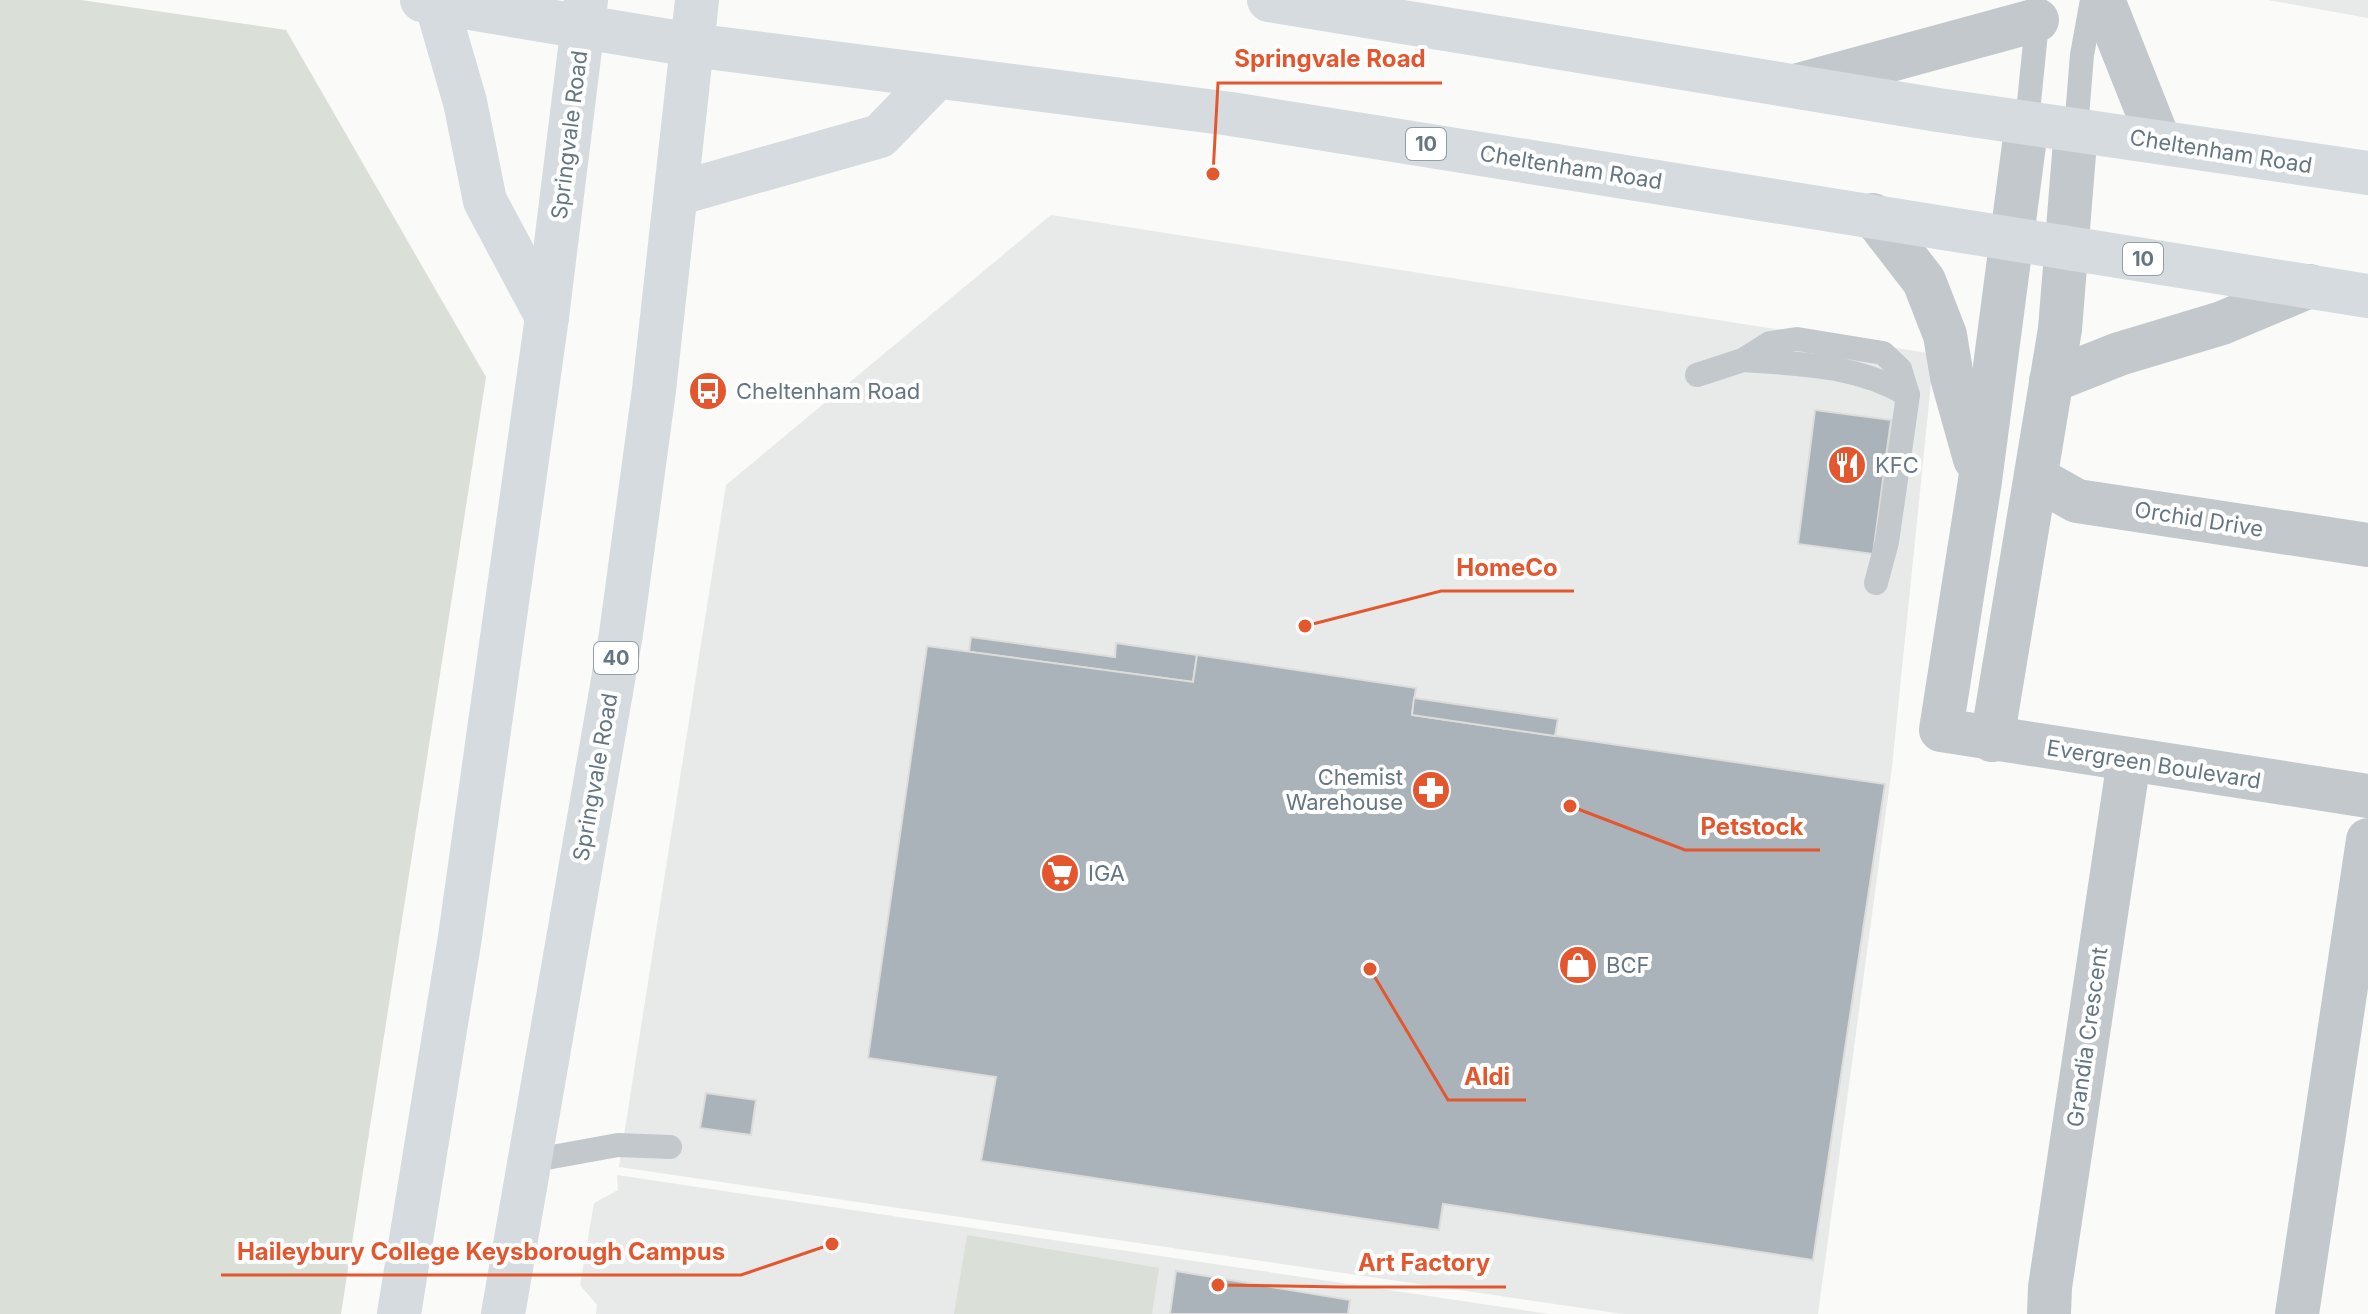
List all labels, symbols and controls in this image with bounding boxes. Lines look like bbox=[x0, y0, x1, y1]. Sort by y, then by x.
callout: Springvale Road bbox=[1218, 35, 1442, 83]
text: Springvale Road bbox=[1234, 44, 1426, 73]
street label: Springvale Road bbox=[546, 49, 592, 221]
street label: Cheltenham Road bbox=[2128, 124, 2314, 178]
road number: 10 bbox=[1406, 128, 1446, 160]
street label: Cheltenham Road bbox=[1478, 140, 1664, 194]
road number: 10 bbox=[2123, 243, 2163, 275]
bus stop icon: Cheltenham Road bbox=[687, 370, 729, 412]
place label: Cheltenham Road bbox=[736, 378, 920, 404]
restaurant icon: KFC bbox=[1826, 444, 1868, 486]
place label: KFC bbox=[1875, 452, 1919, 478]
street label: Orchid Drive bbox=[2133, 496, 2265, 542]
callout: HomeCo bbox=[1441, 543, 1574, 591]
text: HomeCo bbox=[1456, 553, 1558, 582]
road number: 40 bbox=[594, 642, 638, 674]
street label: Springvale Road bbox=[567, 691, 623, 863]
street label: Evergreen Boulevard bbox=[2045, 734, 2263, 794]
place label: Chemist Warehouse bbox=[1286, 764, 1403, 815]
pharmacy icon: Chemist Warehouse bbox=[1410, 769, 1452, 811]
callout: Petstock bbox=[1685, 802, 1820, 850]
text: Petstock bbox=[1700, 812, 1804, 841]
supermarket icon: IGA bbox=[1039, 852, 1081, 894]
place label: IGA bbox=[1088, 860, 1125, 886]
shop icon: BCF bbox=[1557, 944, 1599, 986]
street label: Grandia Crescent bbox=[2062, 945, 2112, 1129]
place label: BCF bbox=[1606, 952, 1649, 978]
callout: Aldi bbox=[1448, 1052, 1526, 1100]
text: Aldi bbox=[1464, 1062, 1510, 1091]
callout: Haileybury College Keysborough Campus bbox=[221, 1227, 741, 1275]
text: Haileybury College Keysborough Campus bbox=[237, 1237, 725, 1266]
callout: Art Factory bbox=[1342, 1239, 1506, 1287]
text: Art Factory bbox=[1358, 1248, 1491, 1277]

